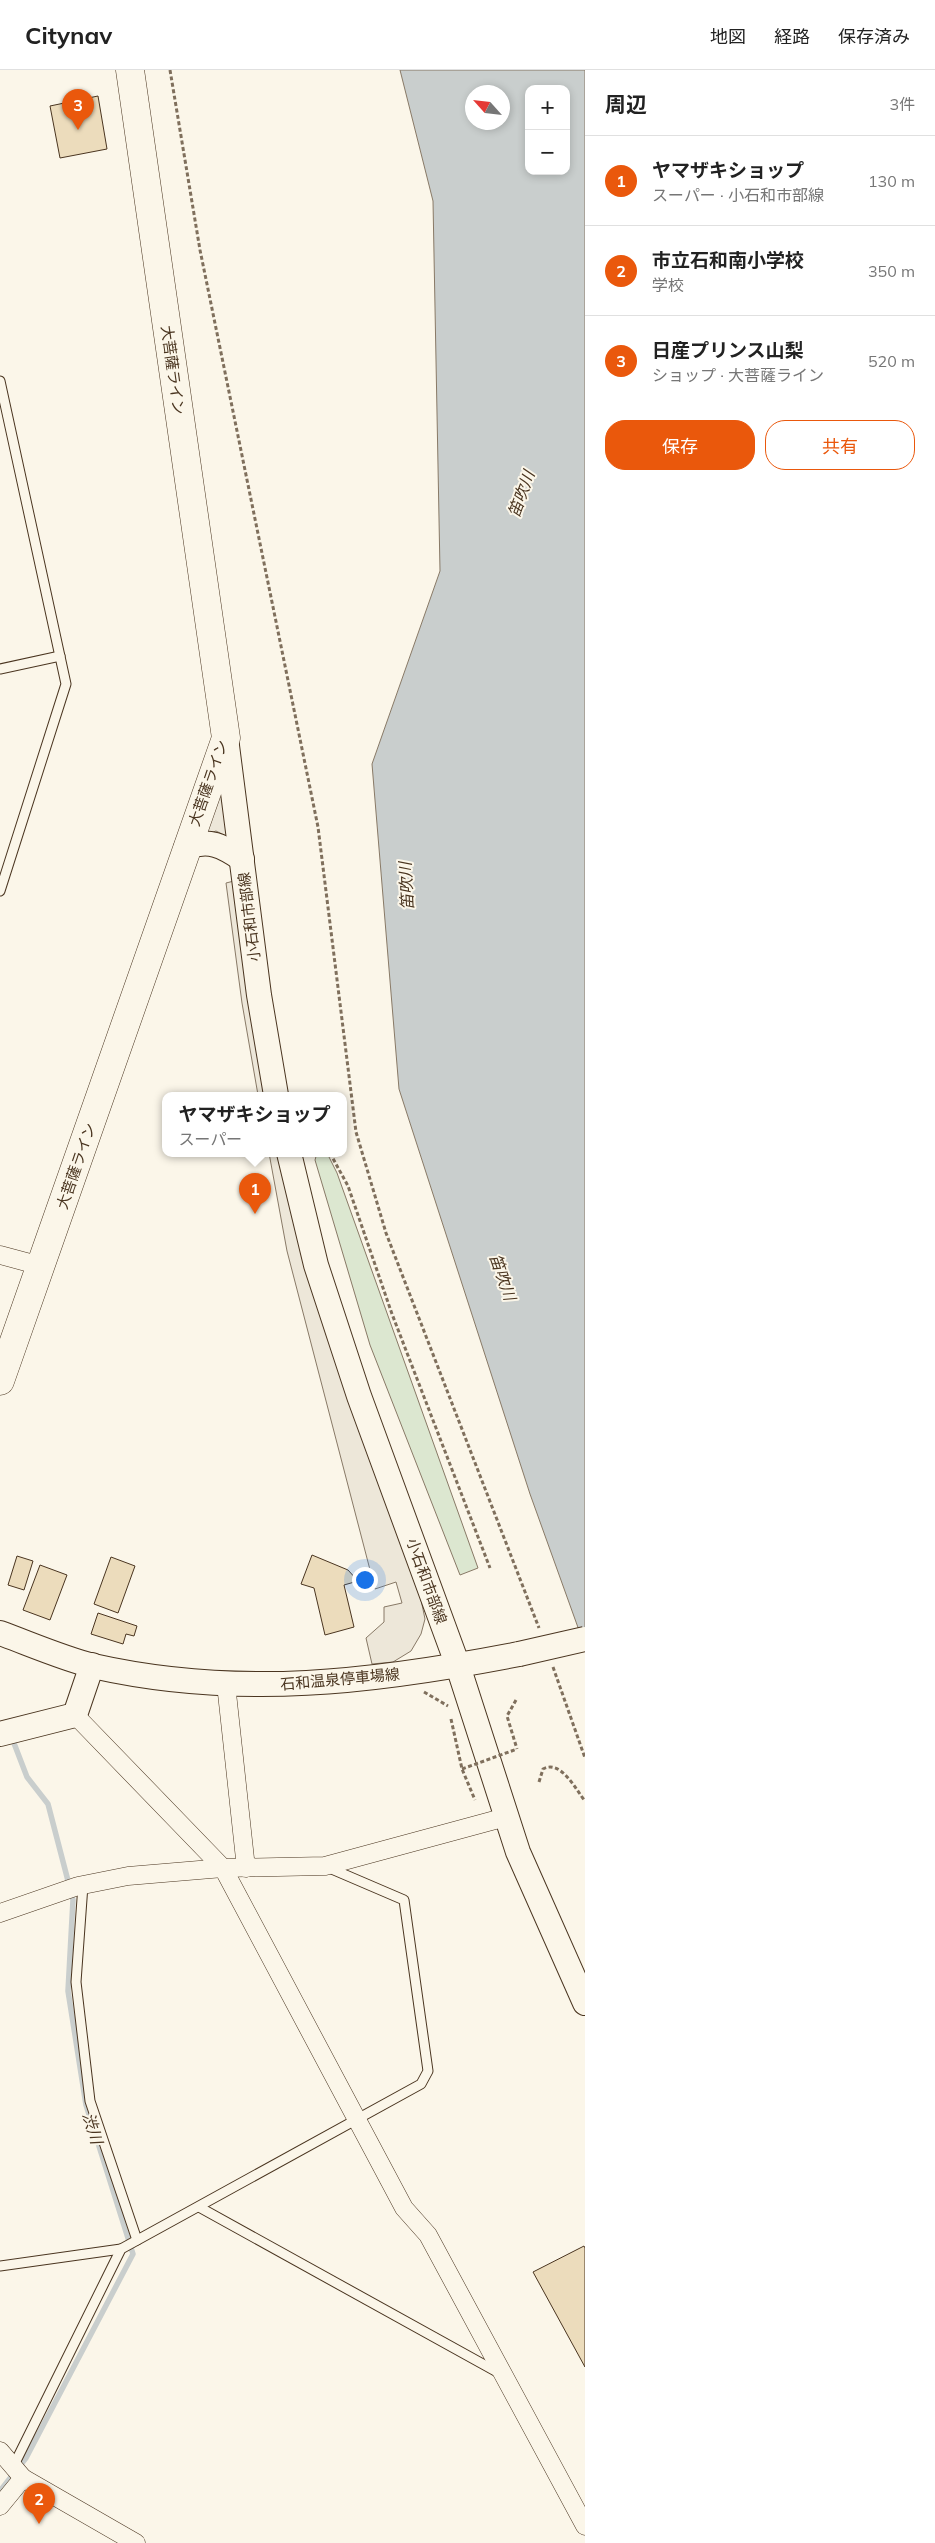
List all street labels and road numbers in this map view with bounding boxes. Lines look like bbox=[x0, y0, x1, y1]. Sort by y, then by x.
street label: 大菩薩ライン bbox=[157, 324, 189, 416]
street label: 大菩薩ライン bbox=[184, 737, 232, 829]
street label: 小石和市部線 bbox=[234, 871, 264, 963]
street label: 大菩薩ライン bbox=[52, 1120, 100, 1212]
street label: 小石和市部線 bbox=[403, 1535, 451, 1627]
street label: 石和温泉停車場線 bbox=[279, 1664, 401, 1694]

